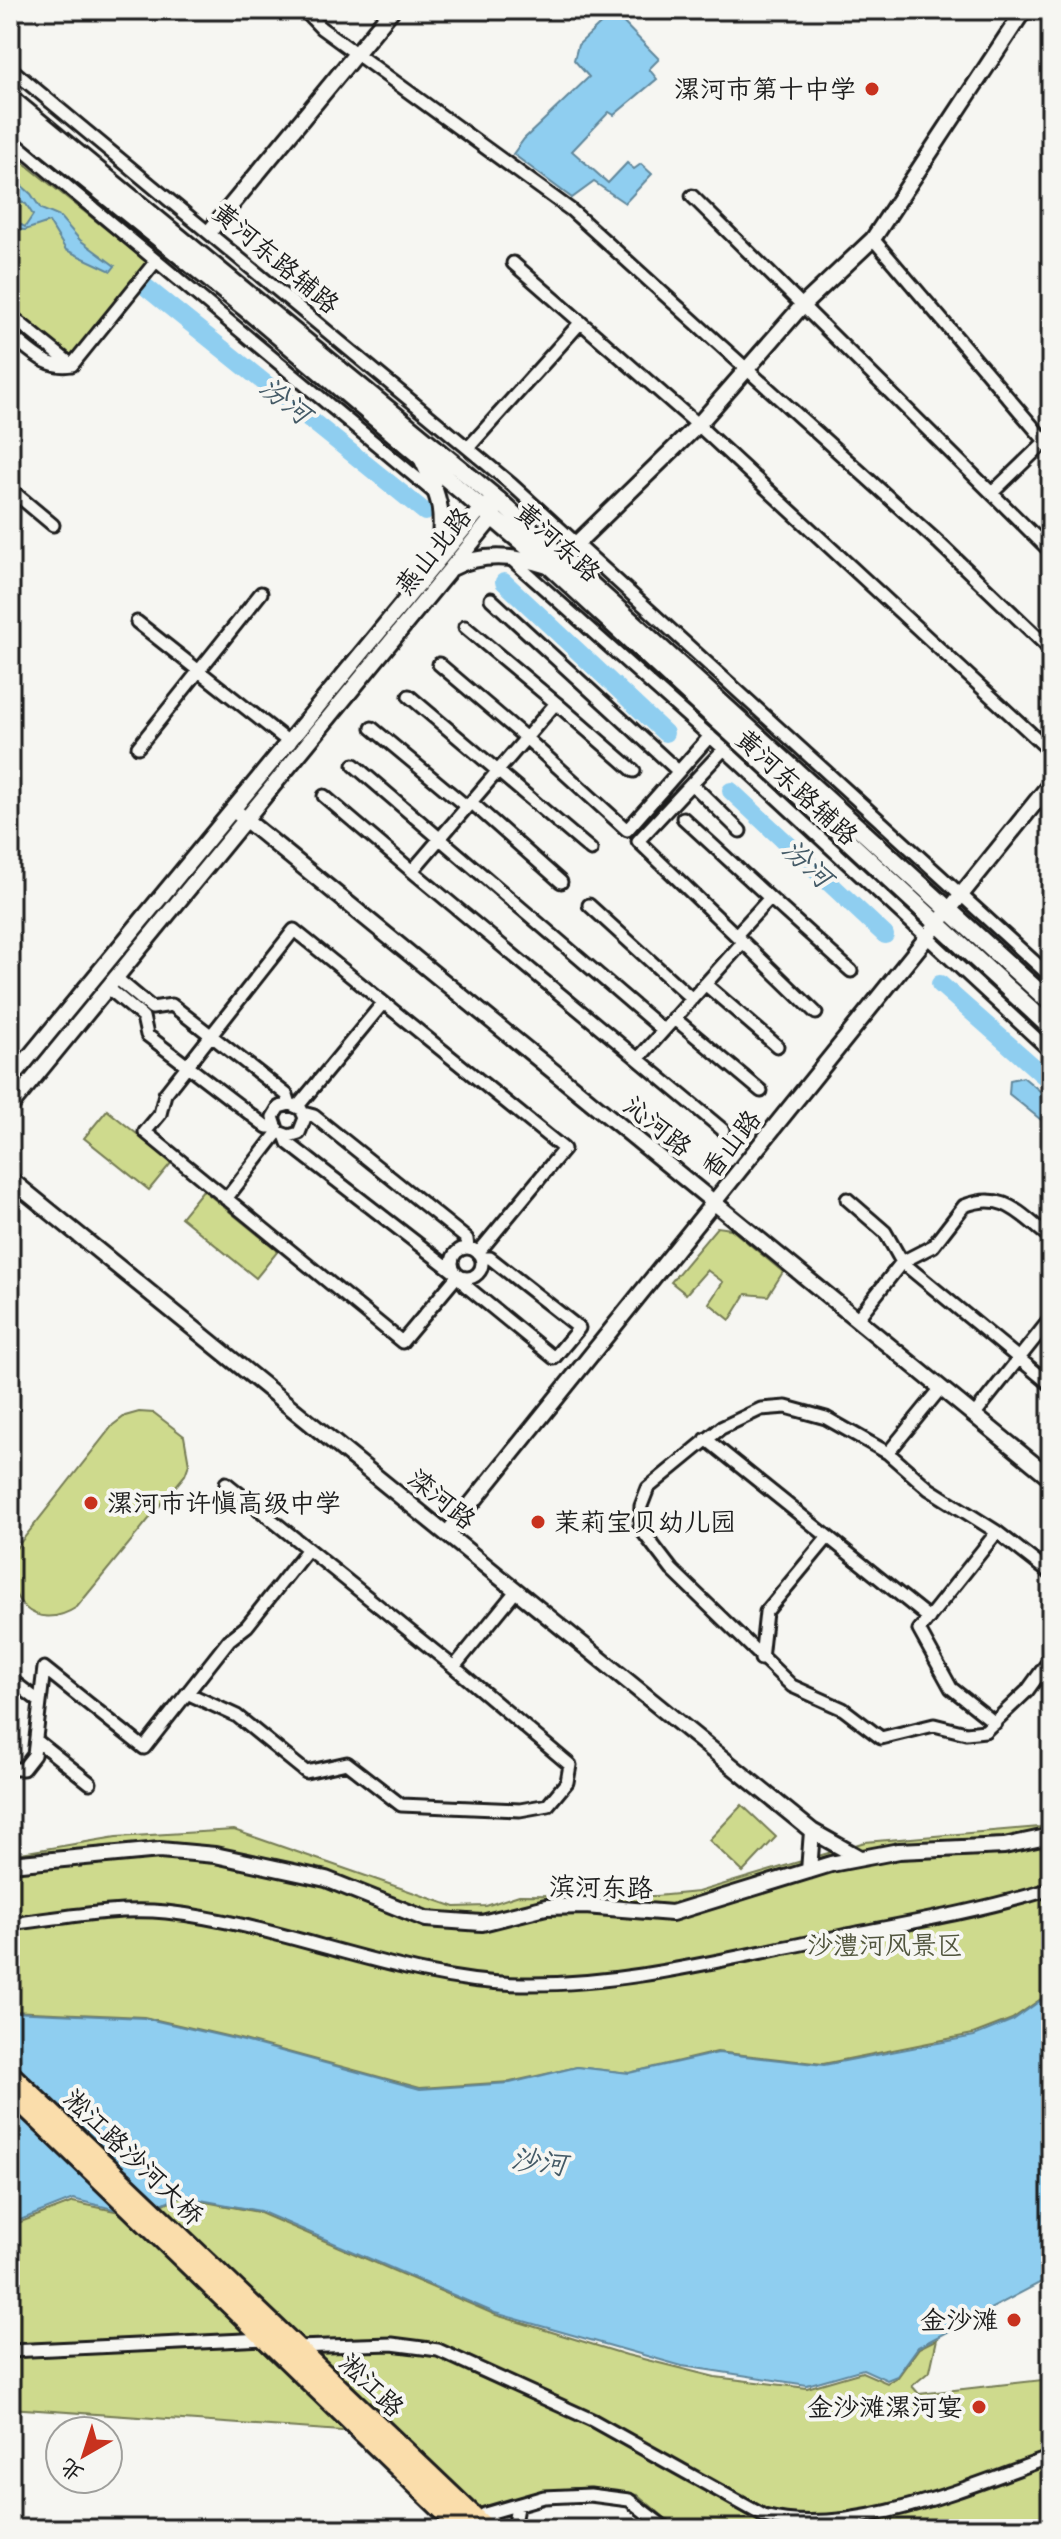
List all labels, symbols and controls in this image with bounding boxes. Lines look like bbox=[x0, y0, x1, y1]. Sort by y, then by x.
place label: 漯河市第十中学 bbox=[674, 72, 856, 108]
marker: 漯河市第十中学 bbox=[863, 80, 881, 98]
street label: 黄河东路辅路 bbox=[204, 195, 347, 323]
water label: 汾河 bbox=[251, 368, 322, 436]
street label: 黄河东路 bbox=[507, 495, 608, 591]
street label: 燕山北路 bbox=[387, 500, 480, 603]
street label: 黄河东路辅路 bbox=[727, 721, 866, 854]
water label: 汾河 bbox=[773, 831, 844, 900]
street label: 沁河路 bbox=[616, 1088, 699, 1165]
street label: 香山路 bbox=[694, 1103, 770, 1186]
street label: 滦河路 bbox=[400, 1461, 483, 1538]
place label: 漯河市许慎高级中学 bbox=[107, 1486, 341, 1522]
marker: 漯河市许慎高级中学 bbox=[82, 1494, 100, 1512]
place label: 茉莉宝贝幼儿园 bbox=[554, 1505, 736, 1541]
marker: 茉莉宝贝幼儿园 bbox=[529, 1513, 547, 1531]
street label: 滨河东路 bbox=[549, 1869, 653, 1907]
park label: 沙澧河风景区 bbox=[807, 1928, 963, 1964]
street label: 淞江路沙河大桥 bbox=[55, 2082, 211, 2234]
water label: 沙河 bbox=[509, 2140, 573, 2186]
place label: 金沙滩 bbox=[920, 2303, 998, 2339]
marker: 金沙滩 bbox=[1005, 2311, 1023, 2329]
street label: 淞江路 bbox=[331, 2346, 412, 2426]
place label: 金沙滩漯河宴 bbox=[807, 2390, 963, 2426]
marker: 金沙滩漯河宴 bbox=[970, 2398, 988, 2416]
north arrow bbox=[44, 2415, 124, 2495]
text: 北 bbox=[54, 2450, 91, 2488]

